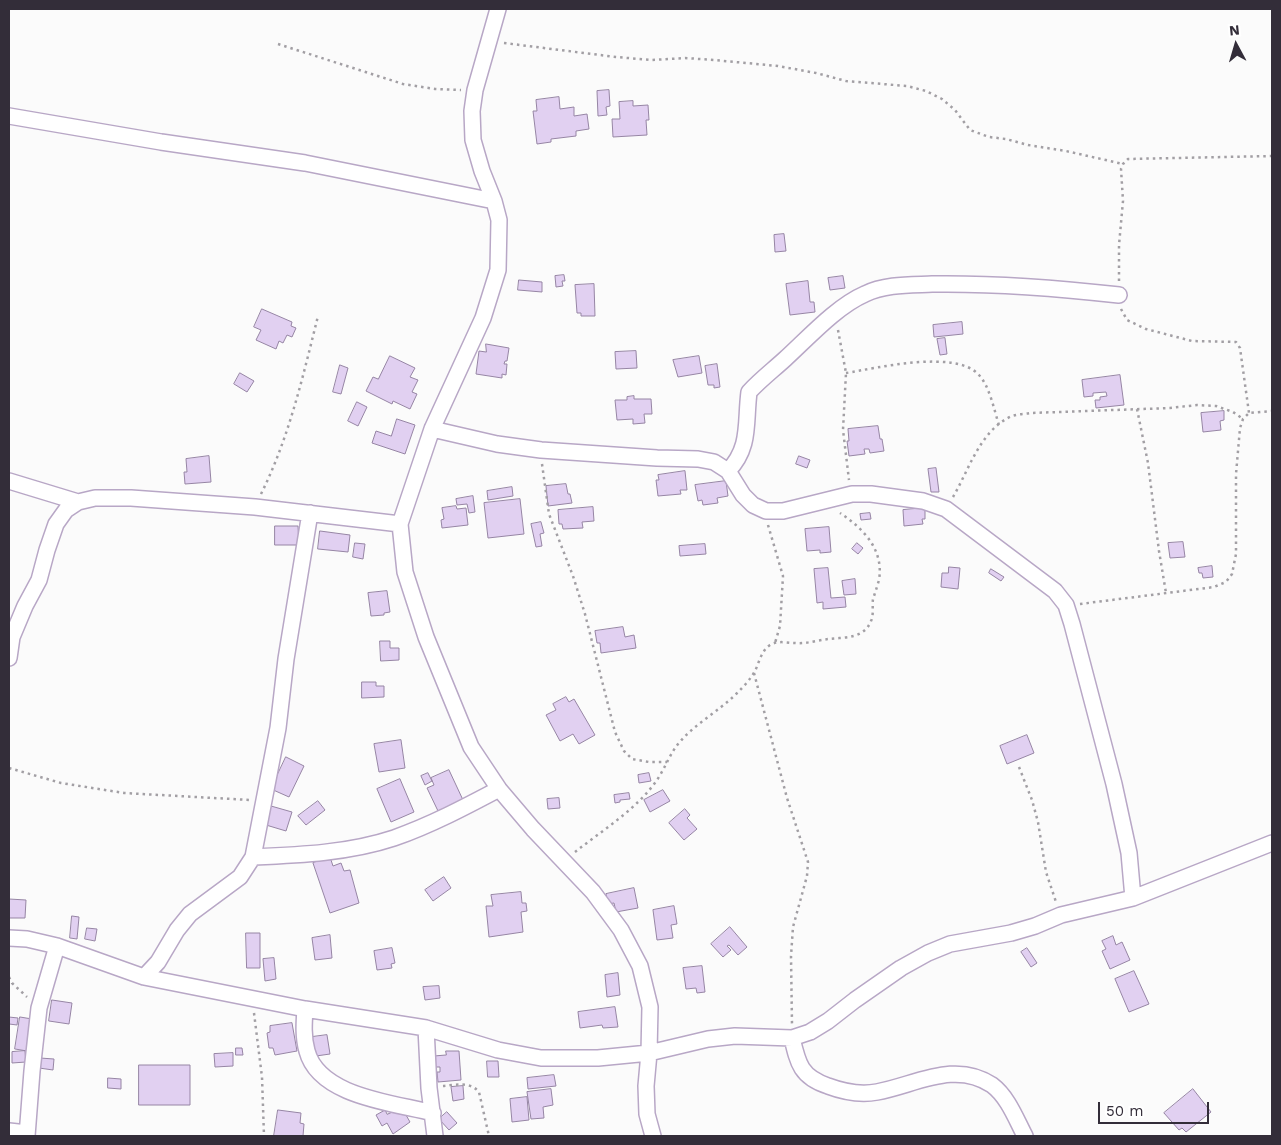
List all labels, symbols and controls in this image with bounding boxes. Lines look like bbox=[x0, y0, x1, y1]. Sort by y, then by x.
north arrow bbox=[1211, 20, 1261, 70]
text: N bbox=[1228, 22, 1240, 39]
scale bar bbox=[1101, 1092, 1212, 1124]
text: 50 m bbox=[1106, 1102, 1143, 1120]

